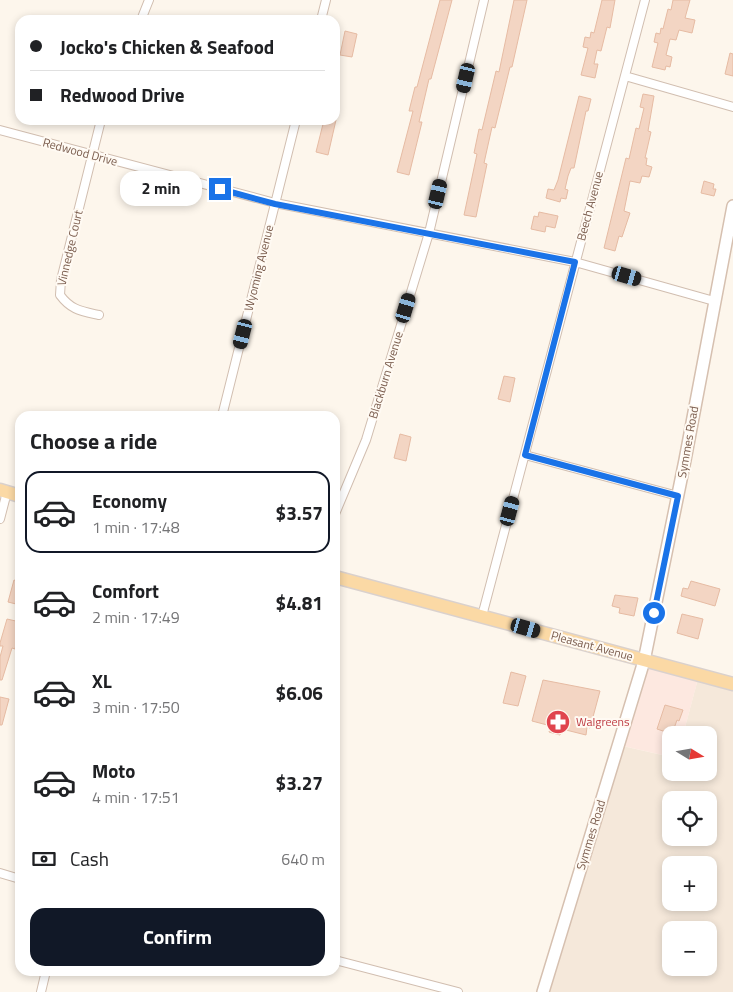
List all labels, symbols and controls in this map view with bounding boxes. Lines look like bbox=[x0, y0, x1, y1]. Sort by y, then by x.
text: Jocko's Chicken & Seafood bbox=[60, 32, 274, 61]
car bbox=[455, 62, 476, 94]
text: Redwood Drive bbox=[60, 80, 184, 109]
street label: Redwood Drive bbox=[41, 132, 120, 171]
street label: Beech Avenue bbox=[571, 169, 608, 243]
callout: 2 min bbox=[120, 172, 202, 206]
text: 2 min bbox=[142, 176, 180, 200]
route end bbox=[209, 178, 231, 200]
car bbox=[427, 178, 448, 210]
street label: Vinnedge Court bbox=[52, 207, 88, 288]
street label: Wyoming Avenue bbox=[239, 223, 278, 313]
car bbox=[610, 265, 643, 287]
car bbox=[394, 291, 417, 325]
car bbox=[232, 318, 253, 350]
street label: Blackburn Avenue bbox=[363, 329, 408, 421]
street label: Symmes Road bbox=[672, 405, 703, 479]
text: Choose a ride bbox=[30, 424, 157, 458]
text: Economy bbox=[92, 486, 167, 515]
icon: car bbox=[32, 490, 77, 535]
car bbox=[498, 495, 521, 527]
text: $3.57 bbox=[276, 498, 323, 527]
text: 1 min · 17:48 bbox=[92, 515, 180, 539]
text: Comfort bbox=[92, 576, 159, 605]
icon: car bbox=[32, 580, 77, 625]
text: $4.81 bbox=[276, 588, 323, 617]
route start bbox=[643, 602, 665, 624]
text: 2 min · 17:49 bbox=[92, 605, 180, 629]
car bbox=[509, 617, 542, 639]
street label: Pleasant Avenue bbox=[549, 625, 635, 666]
text: XL bbox=[92, 666, 112, 695]
icon: car bbox=[32, 670, 77, 715]
text: $6.06 bbox=[276, 678, 323, 707]
text: 3 min · 17:50 bbox=[92, 695, 180, 719]
pharmacy icon: Walgreens bbox=[545, 709, 571, 735]
place label: Walgreens bbox=[576, 712, 630, 731]
north arrow bbox=[662, 726, 718, 781]
map controls bbox=[662, 726, 717, 976]
text: Moto bbox=[92, 756, 135, 785]
icon: car bbox=[32, 760, 77, 805]
text: $3.27 bbox=[276, 768, 323, 797]
text: 4 min · 17:51 bbox=[92, 785, 180, 809]
button: locate bbox=[662, 791, 717, 846]
street label: Symmes Road bbox=[571, 797, 610, 872]
text: Cash bbox=[70, 844, 109, 873]
icon: cash bbox=[30, 845, 58, 873]
text: 640 m bbox=[281, 847, 325, 871]
button: + bbox=[662, 856, 717, 911]
button: Confirm bbox=[30, 908, 325, 966]
button: − bbox=[662, 921, 717, 976]

